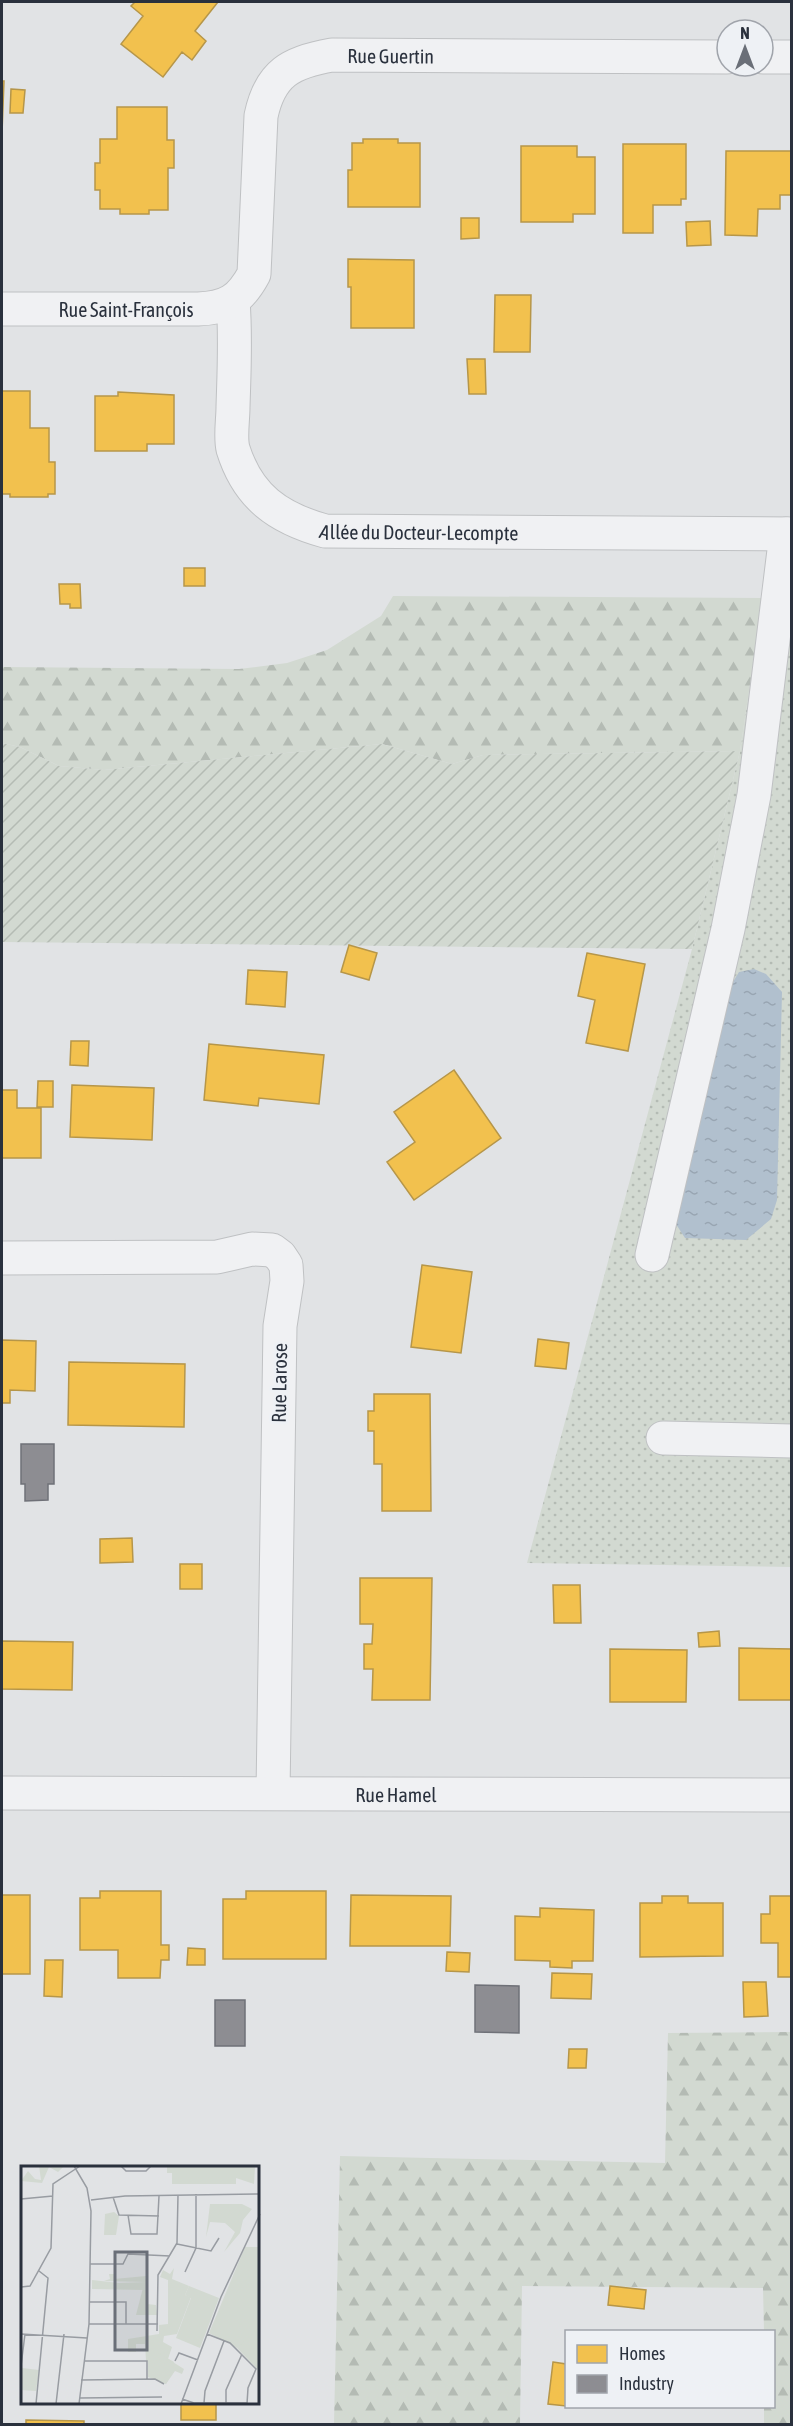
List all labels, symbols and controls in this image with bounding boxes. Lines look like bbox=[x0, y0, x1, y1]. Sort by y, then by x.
north arrow bbox=[715, 18, 775, 78]
text: N bbox=[740, 24, 750, 42]
street label: Rue Guertin bbox=[347, 44, 434, 67]
street label: Rue Saint-François bbox=[59, 298, 193, 321]
street label: Allée du Docteur-Lecompte bbox=[317, 519, 518, 544]
street label: Rue Larose bbox=[267, 1343, 291, 1423]
street label: Rue Hamel bbox=[355, 1782, 437, 1806]
inset map bbox=[21, 2166, 260, 2405]
legend bbox=[565, 2330, 775, 2408]
text: Homes bbox=[619, 2343, 665, 2364]
text: Industry bbox=[619, 2373, 674, 2394]

